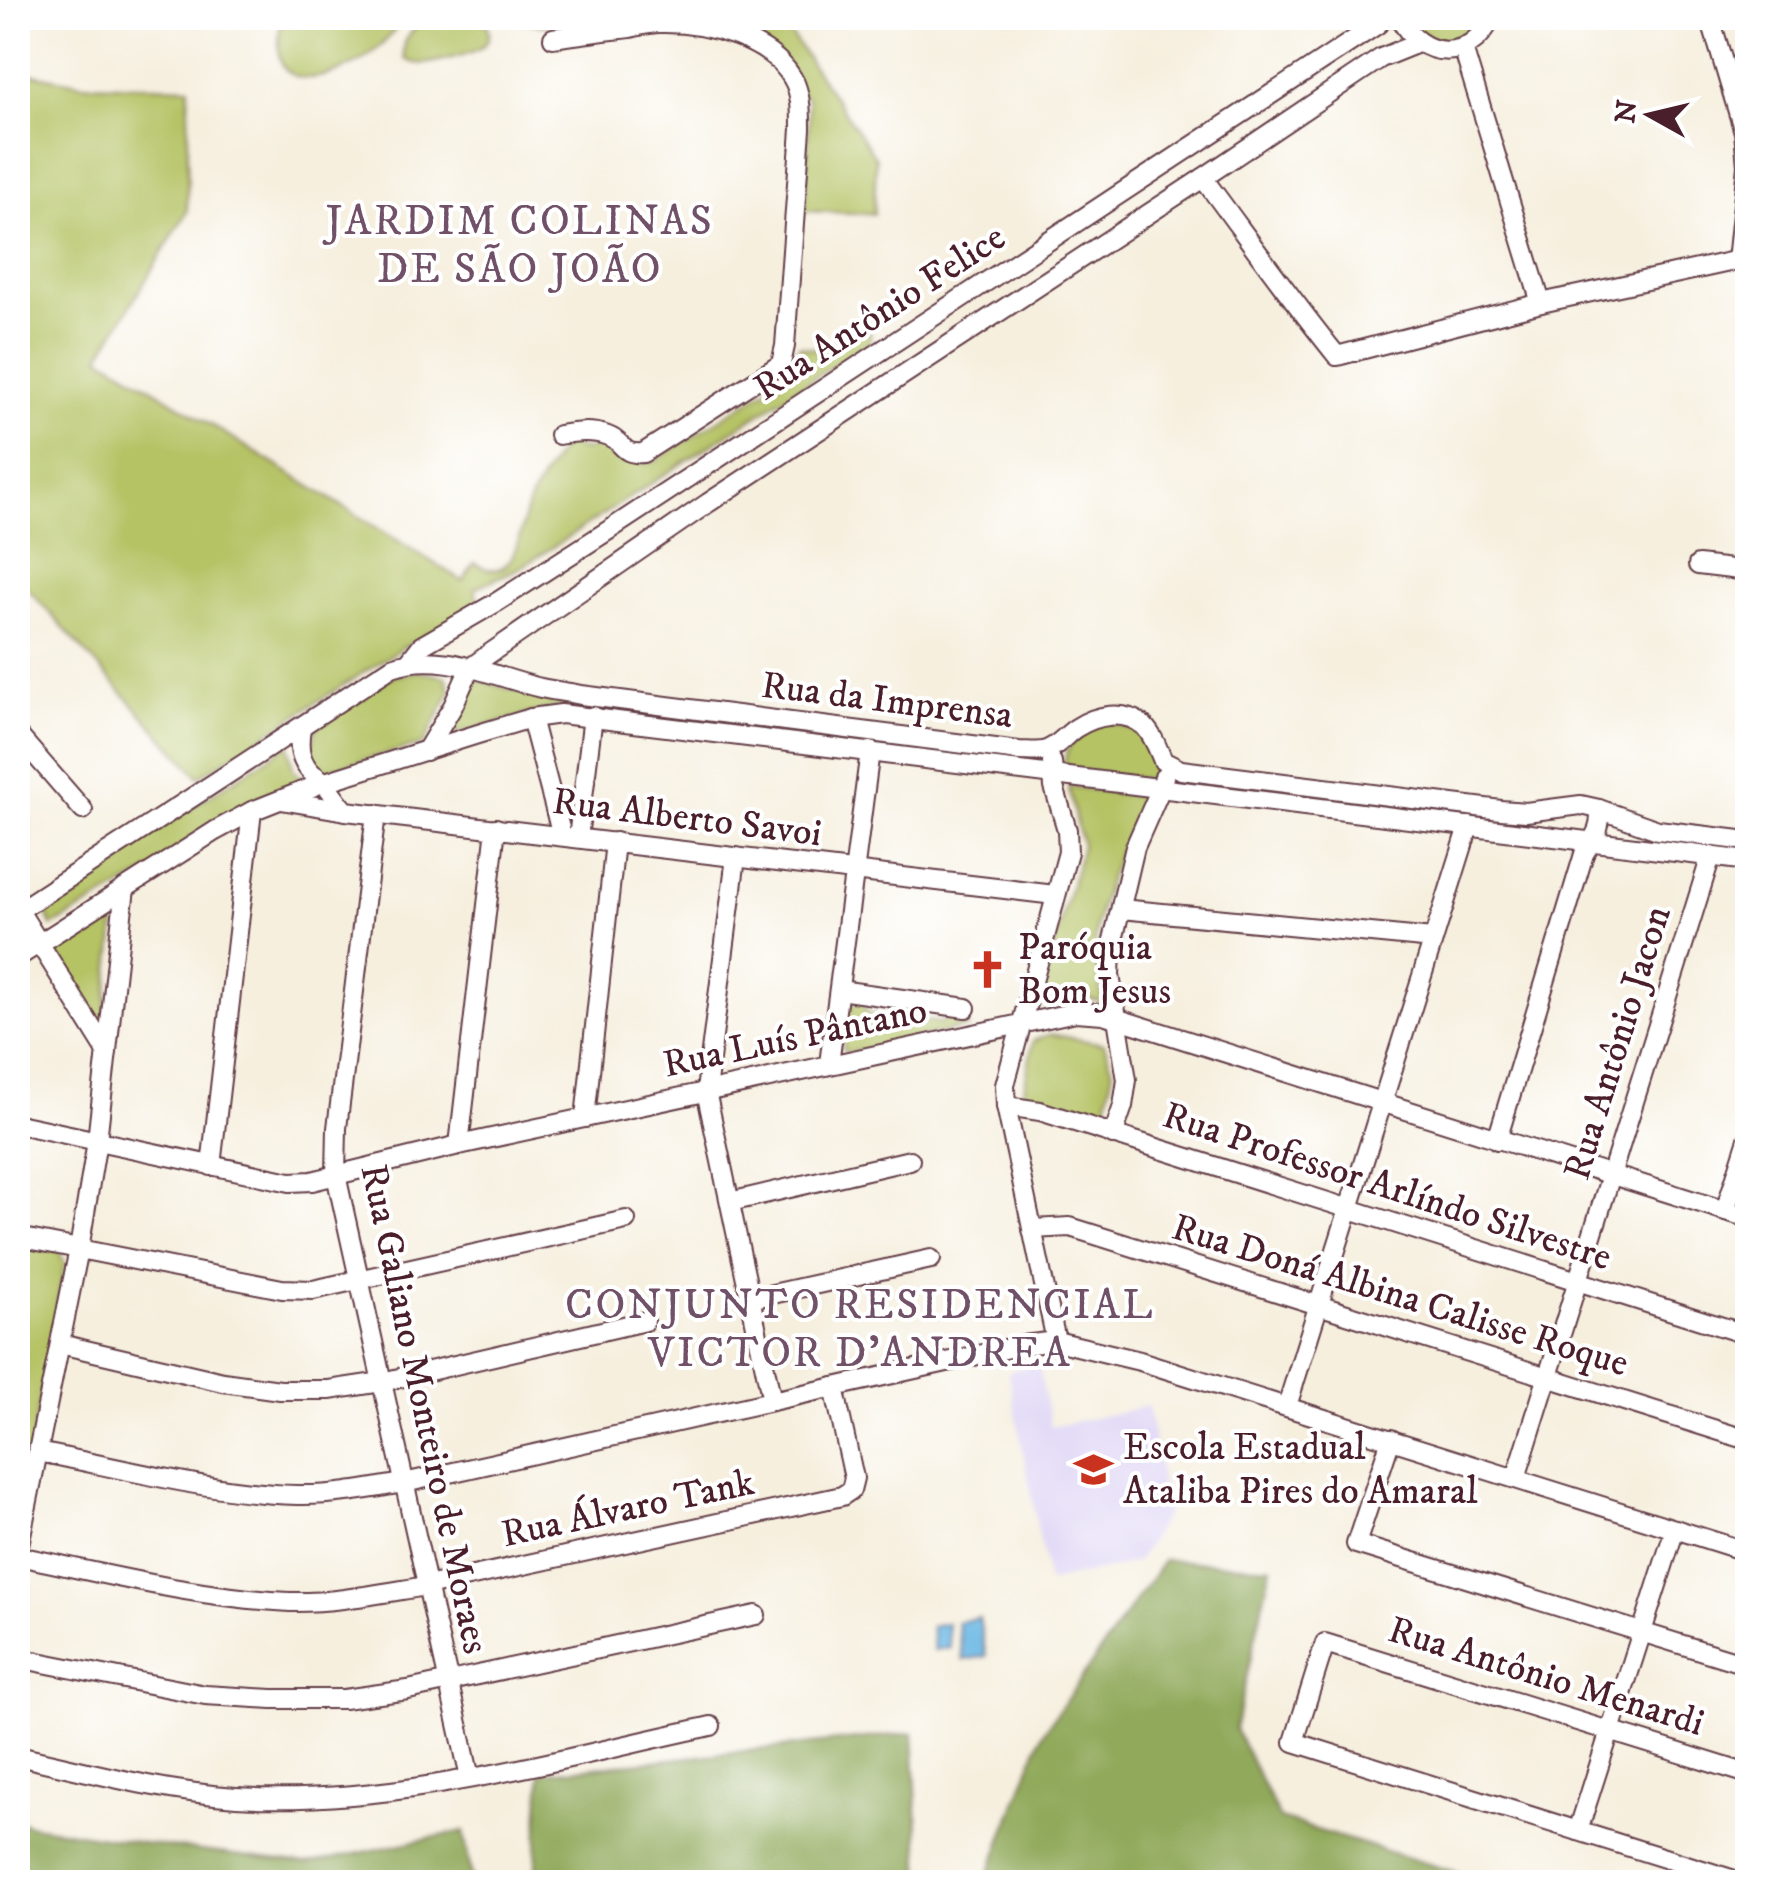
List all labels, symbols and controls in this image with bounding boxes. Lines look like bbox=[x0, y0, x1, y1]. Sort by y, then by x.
north arrow bbox=[1600, 65, 1700, 165]
text: N bbox=[1608, 98, 1646, 126]
district label: JARDIM COLINAS DE SÃO JOÃO bbox=[322, 196, 714, 296]
street label: Rua Antônio Felice bbox=[745, 214, 1015, 412]
street label: Rua da Imprensa bbox=[759, 662, 1015, 740]
street label: Rua Alberto Savoi bbox=[550, 778, 824, 858]
street label: Rua Antônio Jacon bbox=[1554, 900, 1682, 1186]
place label: Paróquia Bom Jesus bbox=[1018, 924, 1171, 1016]
church icon: Paróquia Bom Jesus bbox=[967, 949, 1009, 991]
street label: Rua Luís Pântano bbox=[659, 987, 931, 1089]
street label: Rua Professor Arlíndo Silvestre bbox=[1157, 1092, 1617, 1282]
street label: Rua Galiano Monteiro de Moraes bbox=[349, 1160, 499, 1658]
street label: Rua Doná Albina Calisse Roque bbox=[1166, 1204, 1634, 1388]
district label: CONJUNTO RESIDENCIAL VICTOR D'ANDREA bbox=[565, 1280, 1155, 1380]
place label: Escola Estadual Ataliba Pires do Amaral bbox=[1123, 1424, 1478, 1516]
school or university icon: Escola Estadual Ataliba Pires do Amaral bbox=[1072, 1449, 1114, 1491]
street label: Rua Álvaro Tank bbox=[497, 1459, 759, 1559]
street label: Rua Antônio Menardi bbox=[1382, 1606, 1710, 1748]

